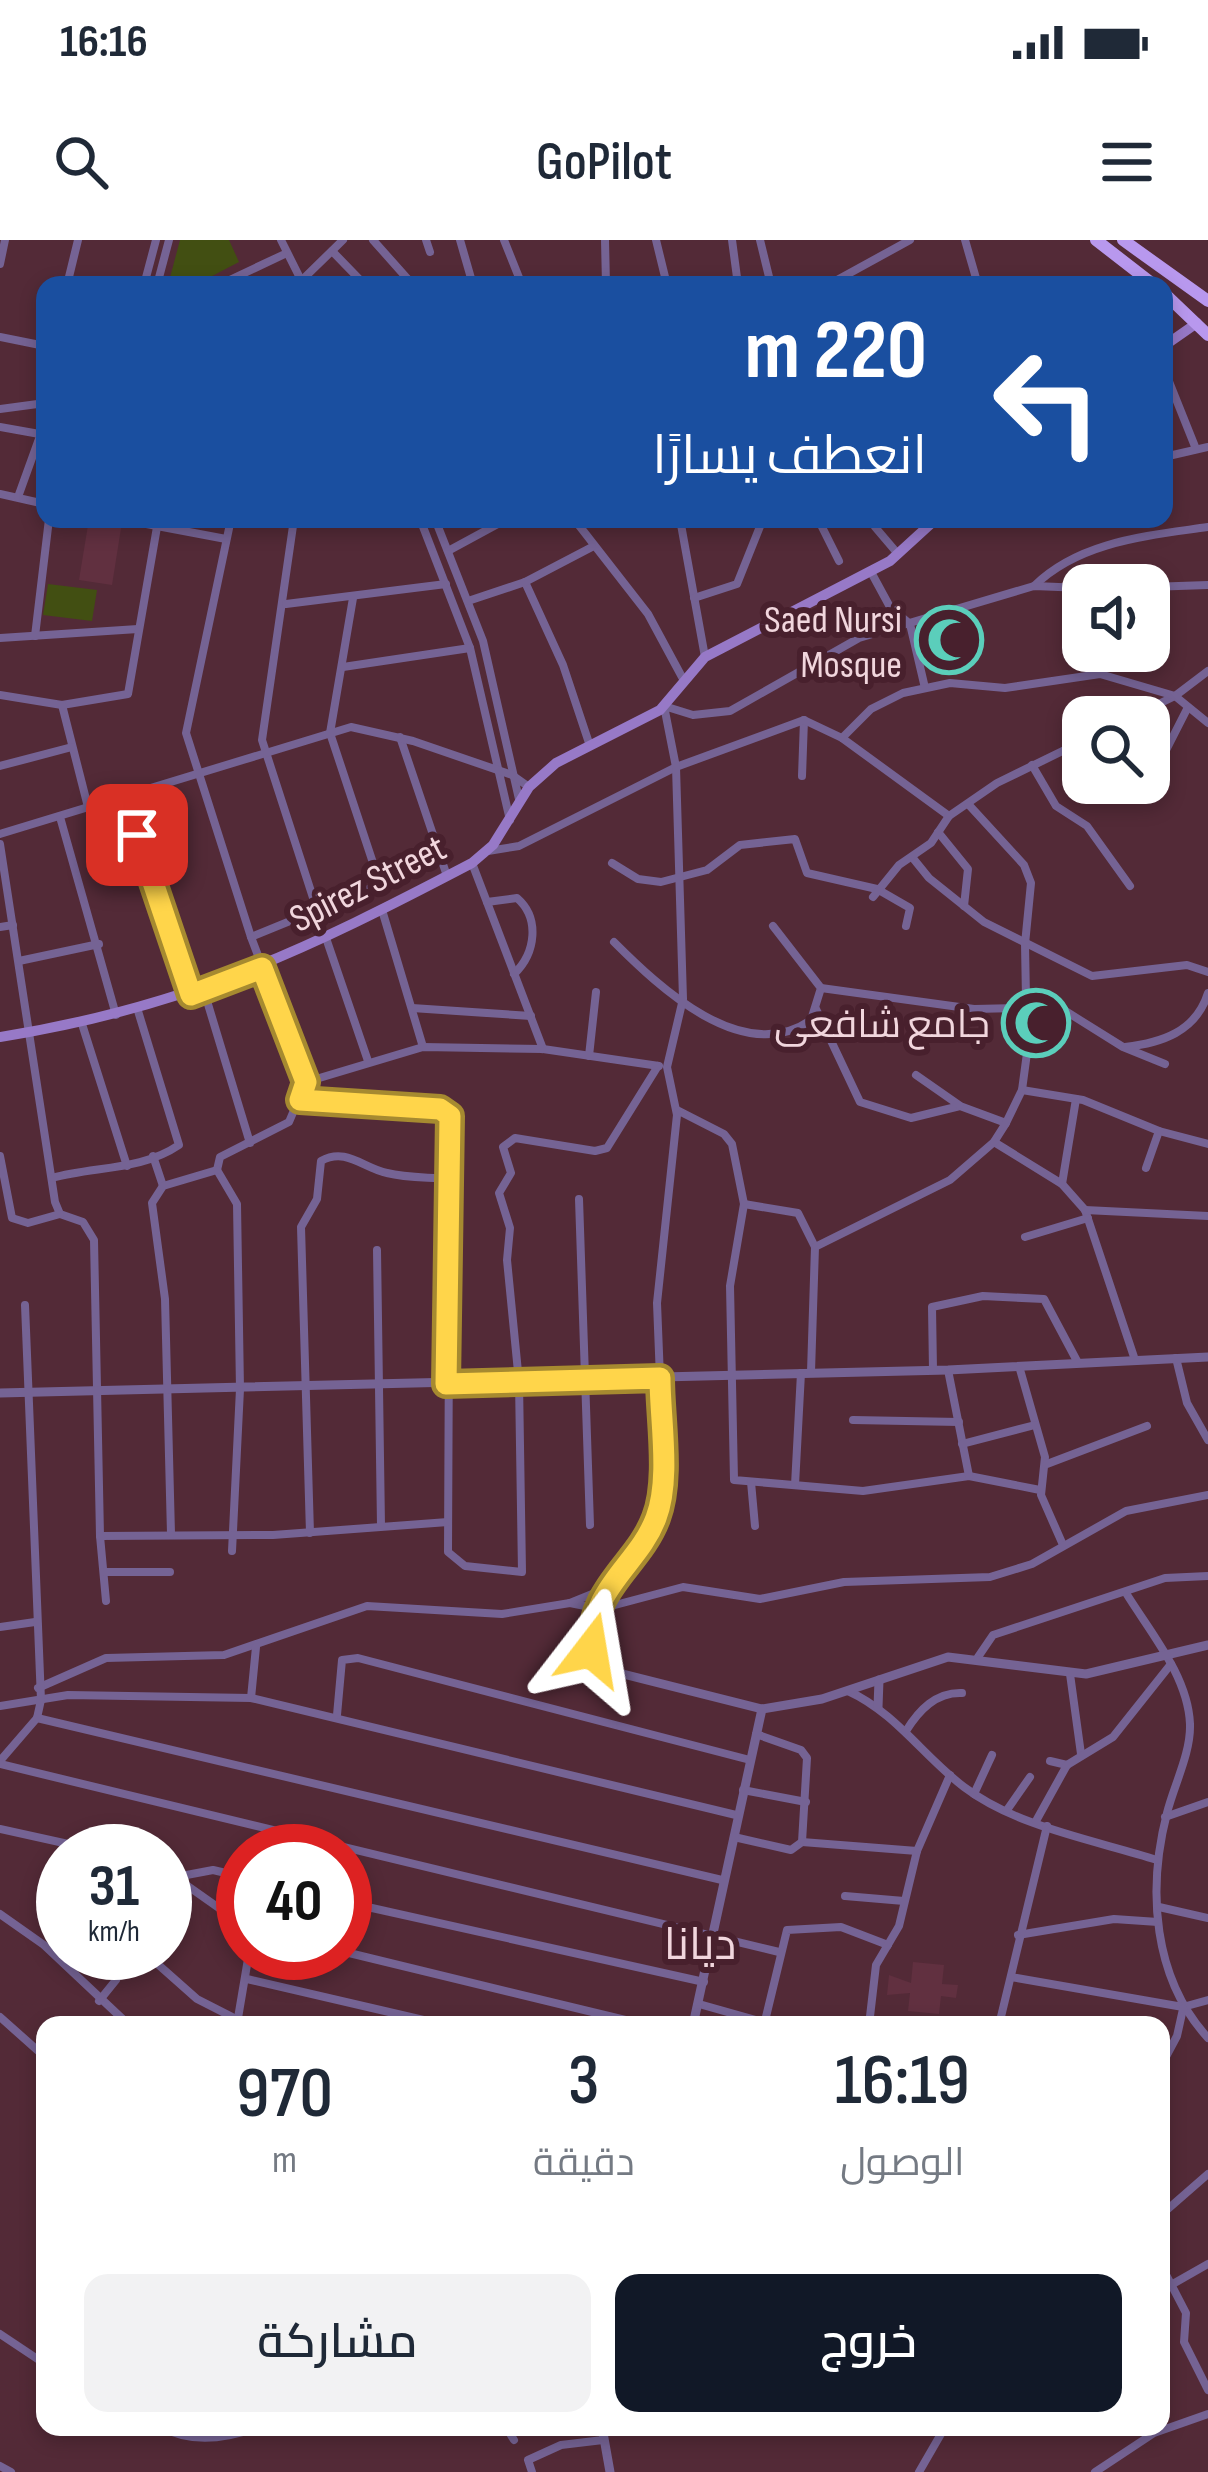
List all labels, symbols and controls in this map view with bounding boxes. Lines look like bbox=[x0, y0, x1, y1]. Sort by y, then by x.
text: 16:16 bbox=[60, 15, 148, 70]
icon: search bbox=[48, 129, 114, 195]
icon: menu bbox=[1094, 129, 1160, 195]
text: GoPilot bbox=[536, 130, 672, 195]
text: 220 m bbox=[745, 301, 927, 402]
icon: left bbox=[969, 324, 1125, 480]
text: انعطف يسارًا bbox=[652, 424, 927, 489]
map controls bbox=[1062, 564, 1170, 804]
button: sound bbox=[1062, 564, 1170, 672]
place label: Saed Nursi Mosque bbox=[764, 597, 902, 689]
mosque icon: Saed Nursi Mosque bbox=[914, 605, 984, 675]
button: search bbox=[1062, 696, 1170, 804]
pin bbox=[86, 784, 188, 886]
icon: arrive bbox=[104, 802, 170, 868]
street label: Spirez Street bbox=[282, 825, 454, 943]
mosque icon: جامع شافعی bbox=[1001, 988, 1071, 1058]
place label: جامع شافعی bbox=[774, 1002, 990, 1050]
position arrow bbox=[528, 1587, 654, 1713]
speed limit sign: 40 bbox=[216, 1824, 372, 1980]
text: 31 bbox=[89, 1851, 139, 1923]
text: km/h bbox=[88, 1914, 140, 1950]
district label: دیانا bbox=[664, 1918, 736, 1973]
text: 3 bbox=[568, 2038, 599, 2125]
text: 16:19 bbox=[835, 2038, 970, 2125]
text: 970 bbox=[236, 2051, 333, 2138]
text: m bbox=[272, 2137, 297, 2184]
text: دقيقة bbox=[533, 2140, 635, 2187]
text: الوصول bbox=[840, 2140, 964, 2187]
button: مشاركة bbox=[84, 2274, 591, 2412]
button: خروج bbox=[615, 2274, 1122, 2412]

